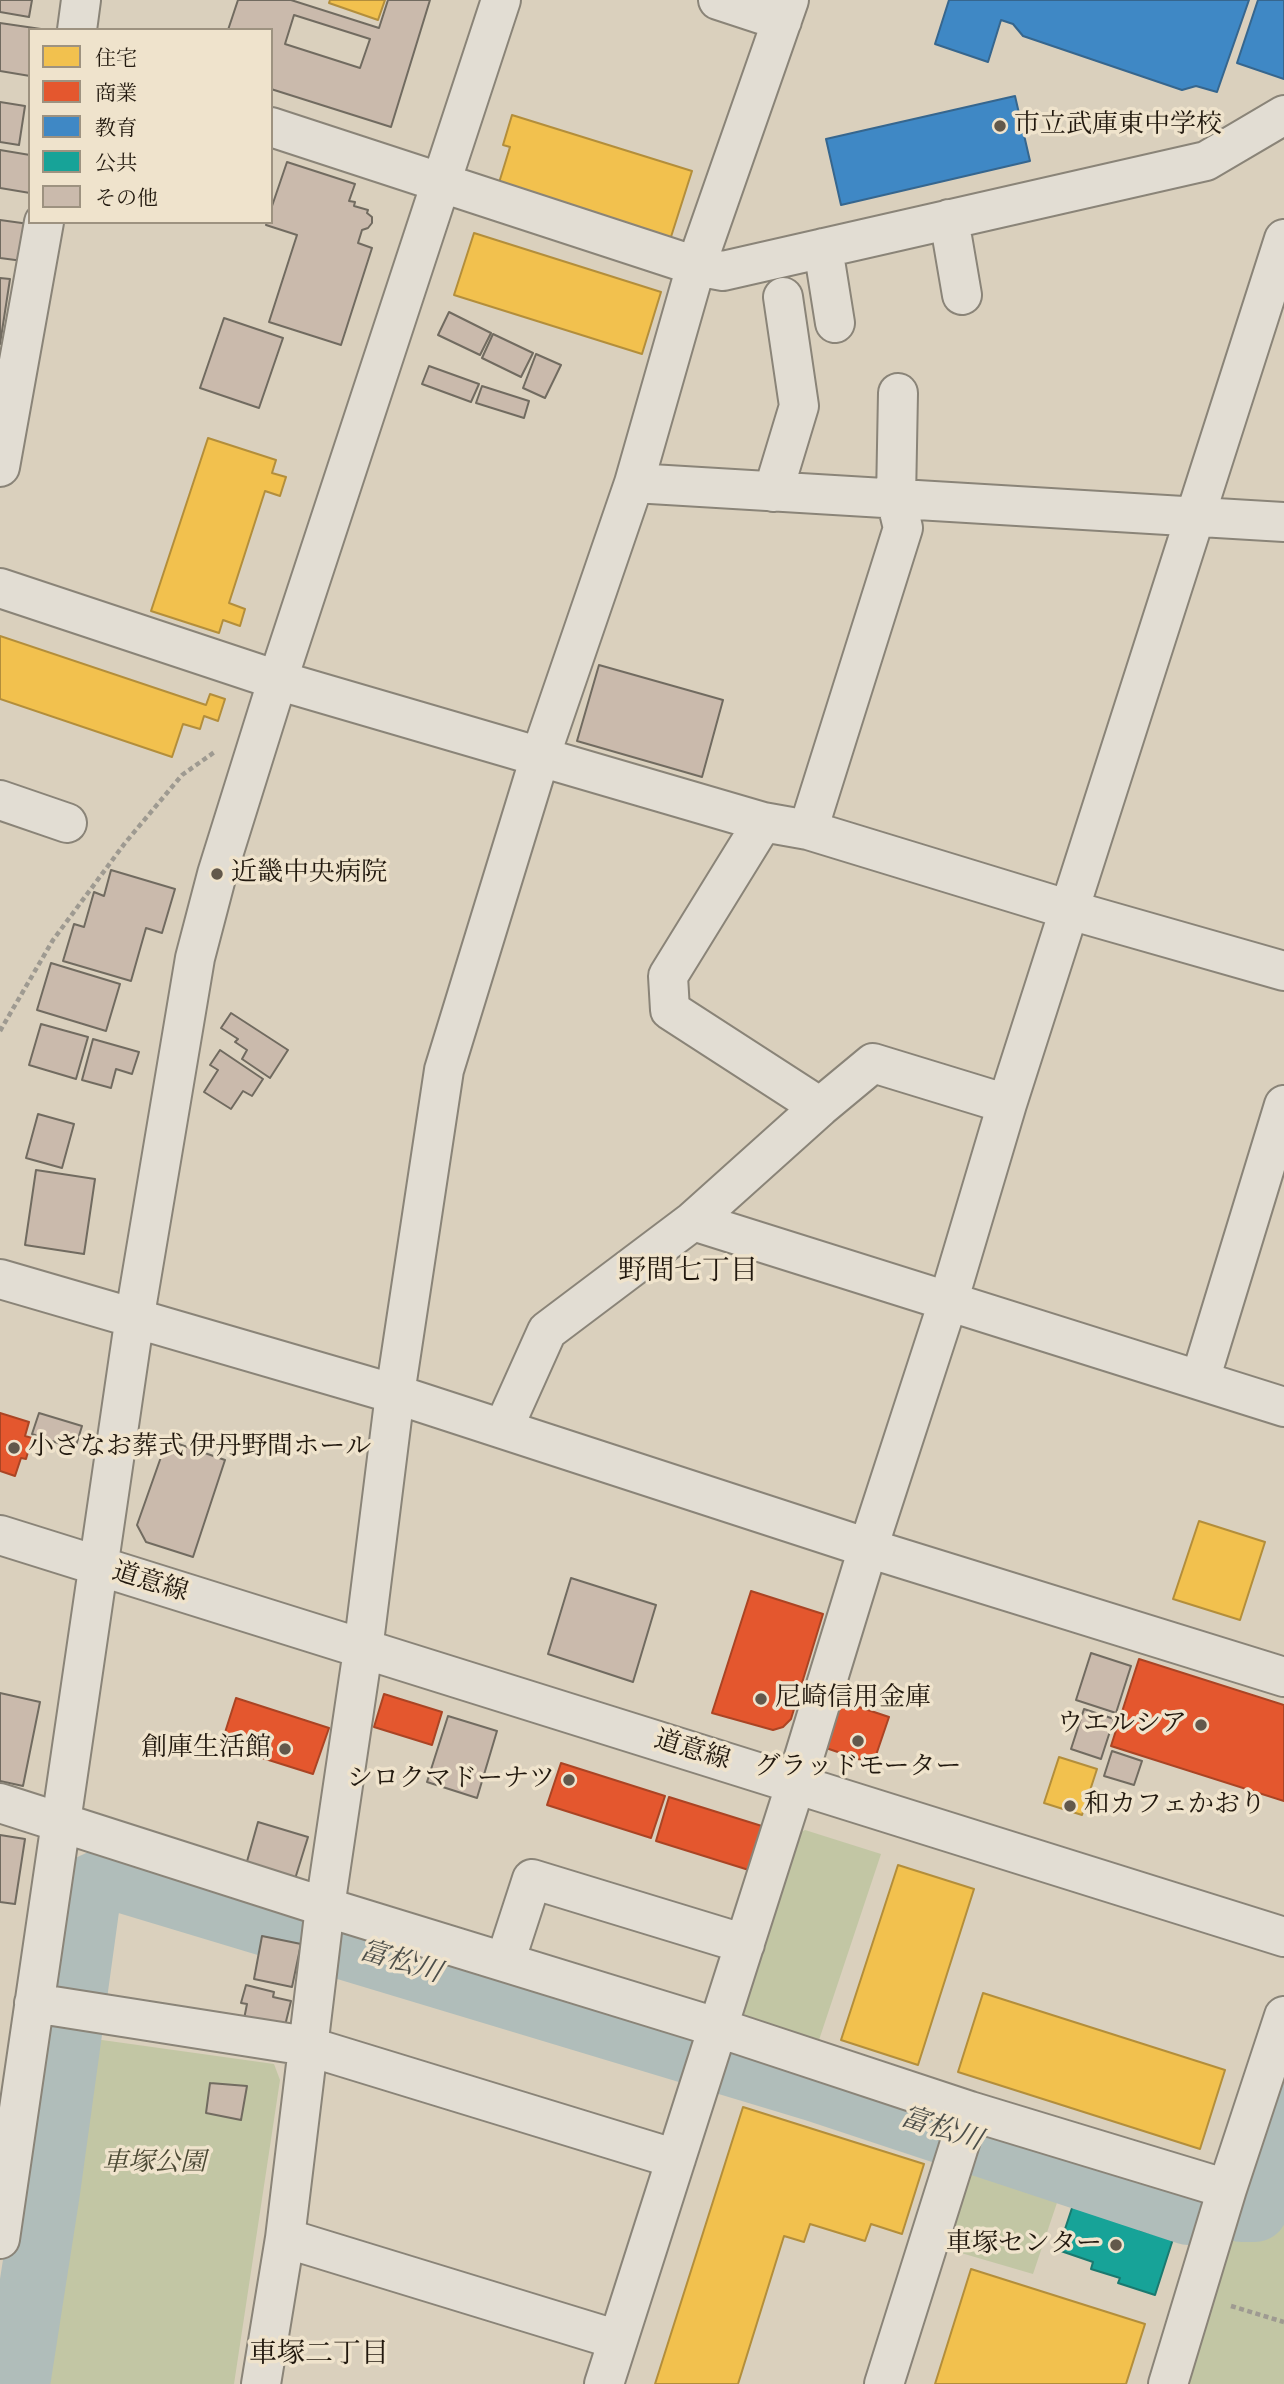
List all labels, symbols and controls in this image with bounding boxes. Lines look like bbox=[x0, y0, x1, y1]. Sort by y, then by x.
legend bbox=[28, 28, 273, 224]
text: 住宅 bbox=[95, 46, 137, 72]
text: 商業 bbox=[95, 81, 137, 107]
place label: 市立武庫東中学校 bbox=[1014, 110, 1222, 142]
text: 教育 bbox=[95, 116, 137, 142]
marker: 市立武庫東中学校 bbox=[992, 118, 1008, 134]
text: 公共 bbox=[95, 151, 137, 177]
text: その他 bbox=[95, 186, 158, 212]
place label: 近畿中央病院 bbox=[231, 858, 387, 890]
marker: 近畿中央病院 bbox=[209, 866, 225, 882]
district label: 野間七丁目 bbox=[618, 1255, 758, 1289]
place label: 小さなお葬式 伊丹野間ホール bbox=[28, 1432, 371, 1464]
marker: 小さなお葬式 伊丹野間ホール bbox=[6, 1440, 22, 1456]
street label: 道意線 bbox=[108, 1557, 192, 1609]
place label: 尼崎信用金庫 bbox=[775, 1683, 931, 1715]
marker: 尼崎信用金庫 bbox=[753, 1691, 769, 1707]
place label: ウエルシア bbox=[1057, 1709, 1187, 1741]
marker: ウエルシア bbox=[1193, 1717, 1209, 1733]
street label: 道意線 bbox=[650, 1725, 734, 1777]
place label: 創庫生活館 bbox=[141, 1733, 271, 1765]
marker: グラッドモーター bbox=[850, 1733, 866, 1749]
marker: 創庫生活館 bbox=[277, 1741, 293, 1757]
place label: グラッドモーター bbox=[755, 1752, 961, 1784]
place label: シロクマドーナツ bbox=[347, 1764, 555, 1796]
marker: シロクマドーナツ bbox=[561, 1772, 577, 1788]
place label: 和カフェかおり bbox=[1084, 1790, 1266, 1822]
marker: 和カフェかおり bbox=[1062, 1798, 1078, 1814]
water label: 富松川 bbox=[355, 1935, 445, 1991]
water label: 富松川 bbox=[896, 2101, 986, 2159]
park label: 車塚公園 bbox=[102, 2148, 206, 2180]
place label: 車塚センター bbox=[946, 2229, 1102, 2261]
marker: 車塚センター bbox=[1108, 2237, 1124, 2253]
district label: 車塚二丁目 bbox=[249, 2338, 389, 2372]

